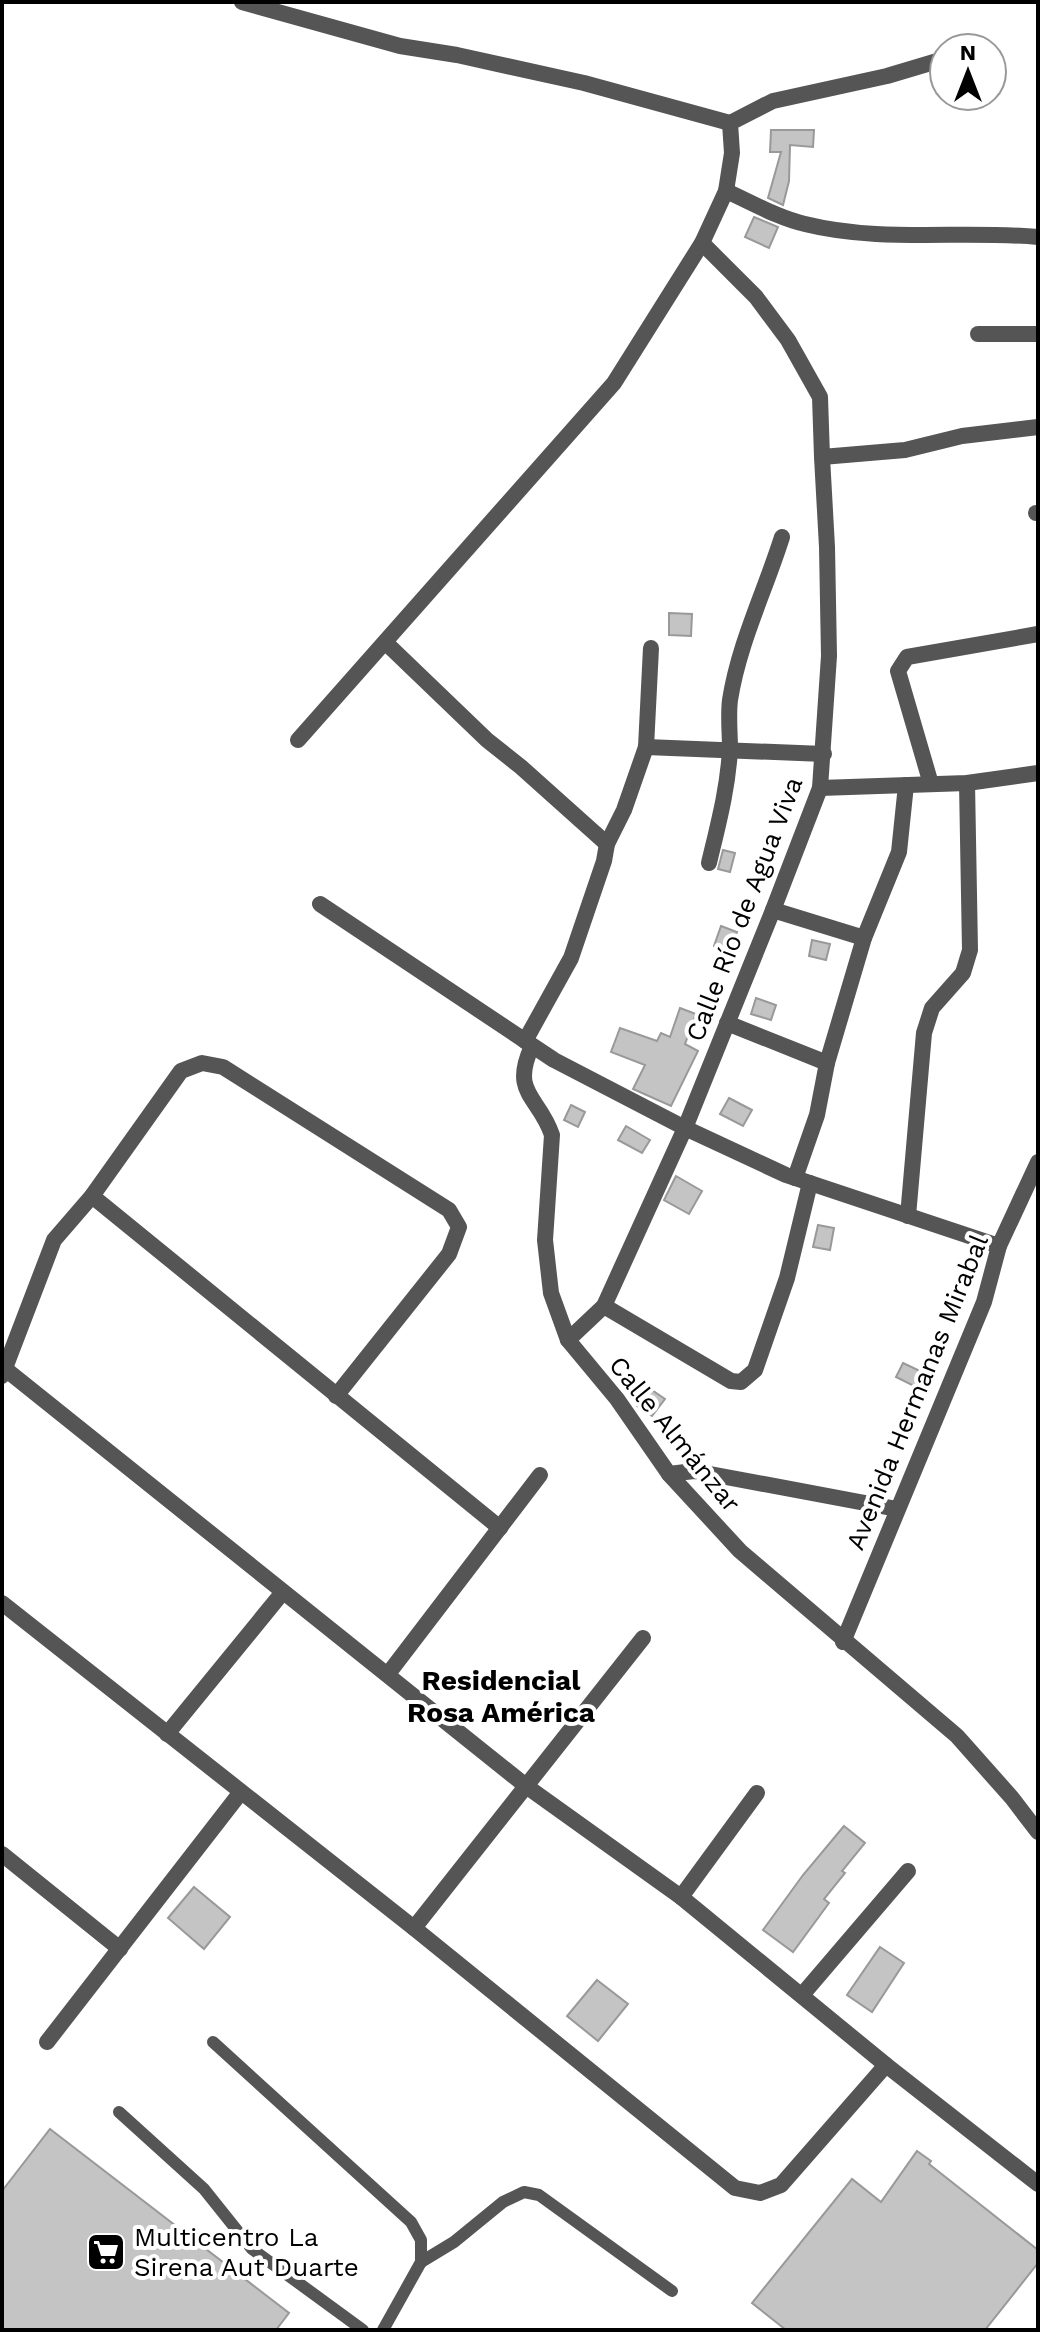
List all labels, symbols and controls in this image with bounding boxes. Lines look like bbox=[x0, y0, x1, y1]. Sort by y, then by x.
north arrow bbox=[928, 32, 1008, 112]
text: N bbox=[960, 40, 976, 65]
street label: Calle Río de Agua Viva bbox=[680, 772, 808, 1045]
street label: Avenida Hermanas Mirabal bbox=[840, 1230, 994, 1554]
street label: Calle Almánzar bbox=[603, 1350, 747, 1518]
district label: Residencial Rosa América bbox=[407, 1664, 596, 1729]
place label: Multicentro La Sirena Aut Duarte bbox=[134, 2222, 359, 2282]
supermarket icon: Multicentro La Sirena Aut Duarte bbox=[85, 2231, 127, 2273]

